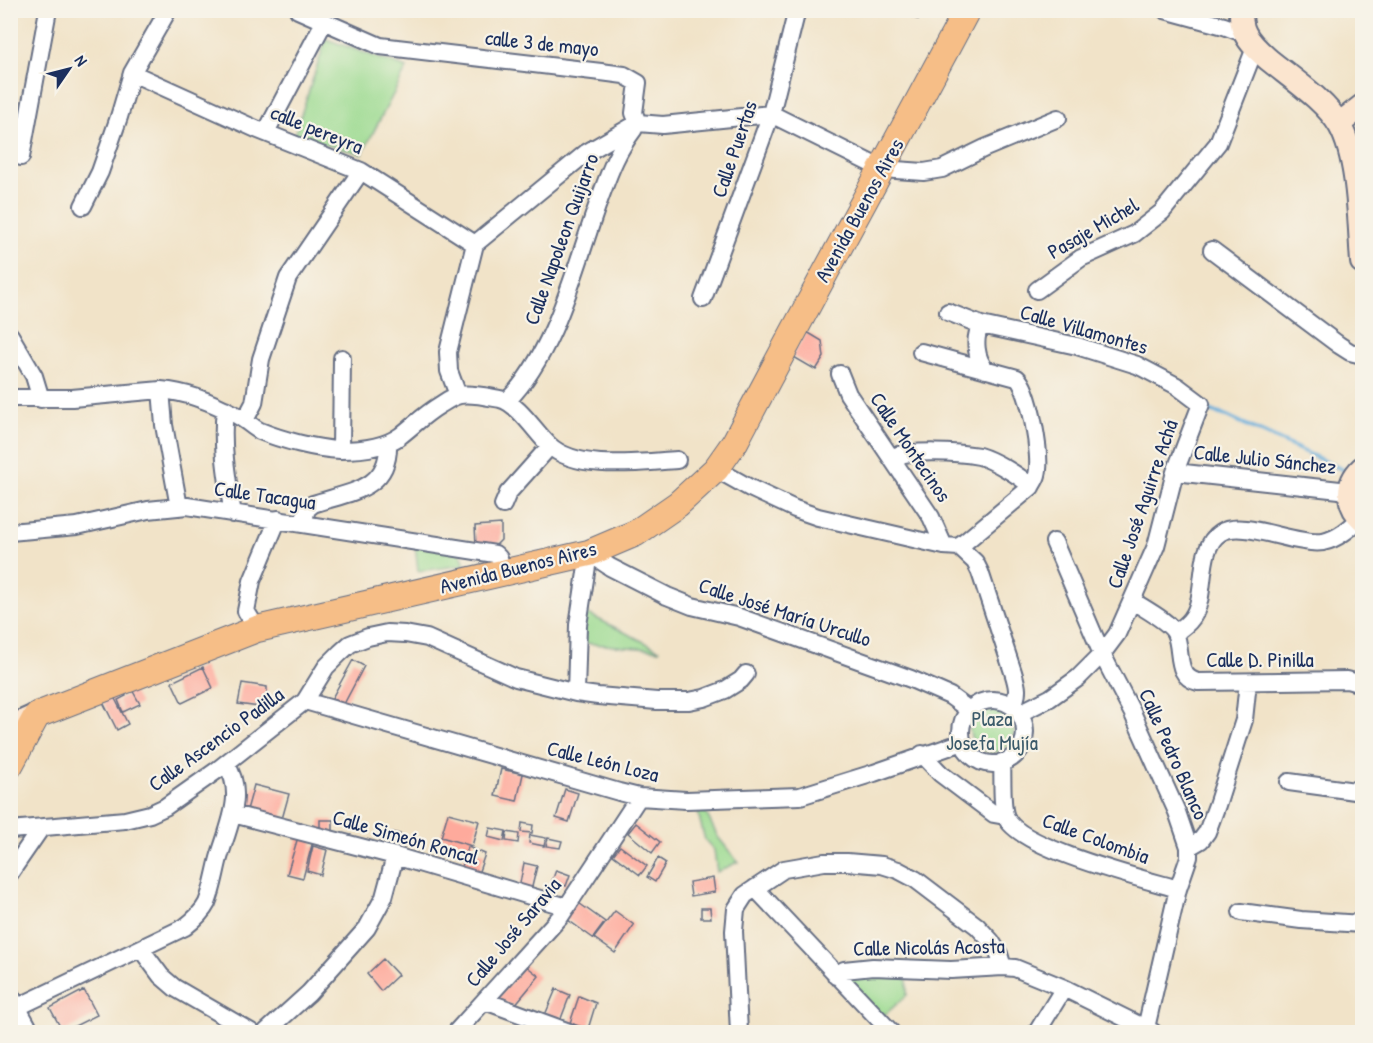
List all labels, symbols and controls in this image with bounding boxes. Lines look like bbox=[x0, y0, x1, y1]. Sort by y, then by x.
street label: calle 3 de mayo bbox=[484, 23, 600, 63]
north arrow bbox=[39, 39, 99, 99]
text: N bbox=[70, 51, 93, 71]
street label: calle pereyra bbox=[266, 97, 368, 161]
street label: Calle Puertas bbox=[704, 97, 764, 201]
street label: Avenida Buenos Aires bbox=[807, 133, 911, 287]
street label: Calle Napoleon Quijarro bbox=[517, 149, 605, 329]
street label: Pasaje Michel bbox=[1042, 190, 1144, 266]
street label: Calle Villamontes bbox=[1017, 297, 1151, 361]
street label: Calle Montecinos bbox=[863, 386, 959, 508]
street label: Calle José Aguirre Achá bbox=[1099, 416, 1185, 592]
street label: Calle Julio Sánchez bbox=[1192, 437, 1338, 481]
street label: Calle Tacagua bbox=[212, 474, 318, 516]
street label: Avenida Buenos Aires bbox=[437, 534, 599, 600]
street label: Calle José María Urcullo bbox=[695, 570, 875, 654]
street label: Calle D. Pinilla bbox=[1206, 645, 1314, 674]
street label: Calle Ascencio Padilla bbox=[142, 680, 290, 798]
street label: Calle Pedro Blanco bbox=[1132, 684, 1216, 824]
park label: Plaza Josefa Mujía bbox=[946, 704, 1038, 757]
street label: Calle León Loza bbox=[544, 733, 662, 789]
street label: Calle Simeón Roncal bbox=[329, 802, 483, 872]
street label: Calle Colombia bbox=[1038, 805, 1154, 871]
street label: Calle José Saravia bbox=[458, 871, 568, 993]
street label: Calle Nicolás Acosta bbox=[853, 931, 1005, 963]

